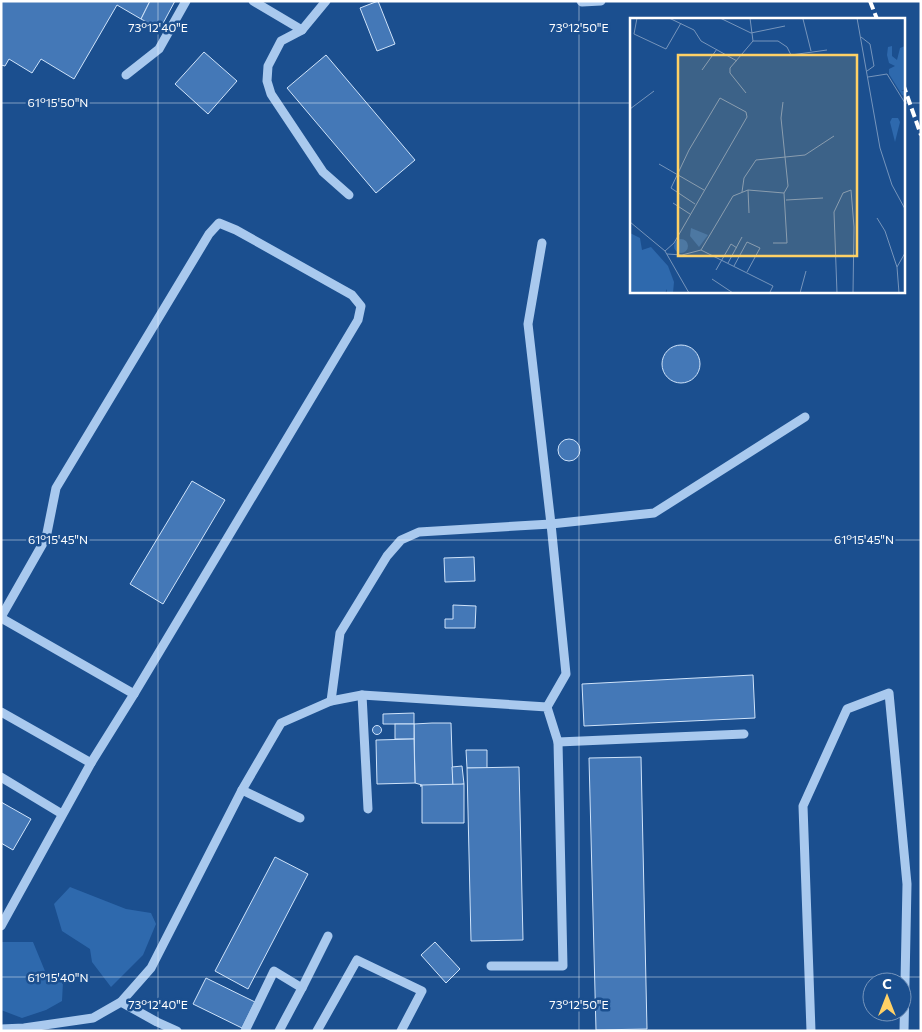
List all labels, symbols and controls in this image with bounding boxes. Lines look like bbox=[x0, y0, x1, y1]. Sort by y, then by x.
inset map bbox=[630, 18, 904, 292]
text: 73°12'40"E bbox=[128, 20, 188, 34]
text: 73°12'50"E bbox=[549, 20, 609, 34]
text: 61°15'50"N bbox=[28, 95, 88, 109]
text: 61°15'45"N bbox=[28, 532, 88, 546]
text: 61°15'45"N bbox=[834, 532, 894, 546]
text: 61°15'40"N bbox=[27, 970, 89, 984]
north arrow bbox=[862, 972, 912, 1022]
text: С bbox=[882, 975, 892, 992]
text: 73°12'40"E bbox=[128, 997, 188, 1011]
text: 73°12'50"E bbox=[549, 997, 609, 1011]

